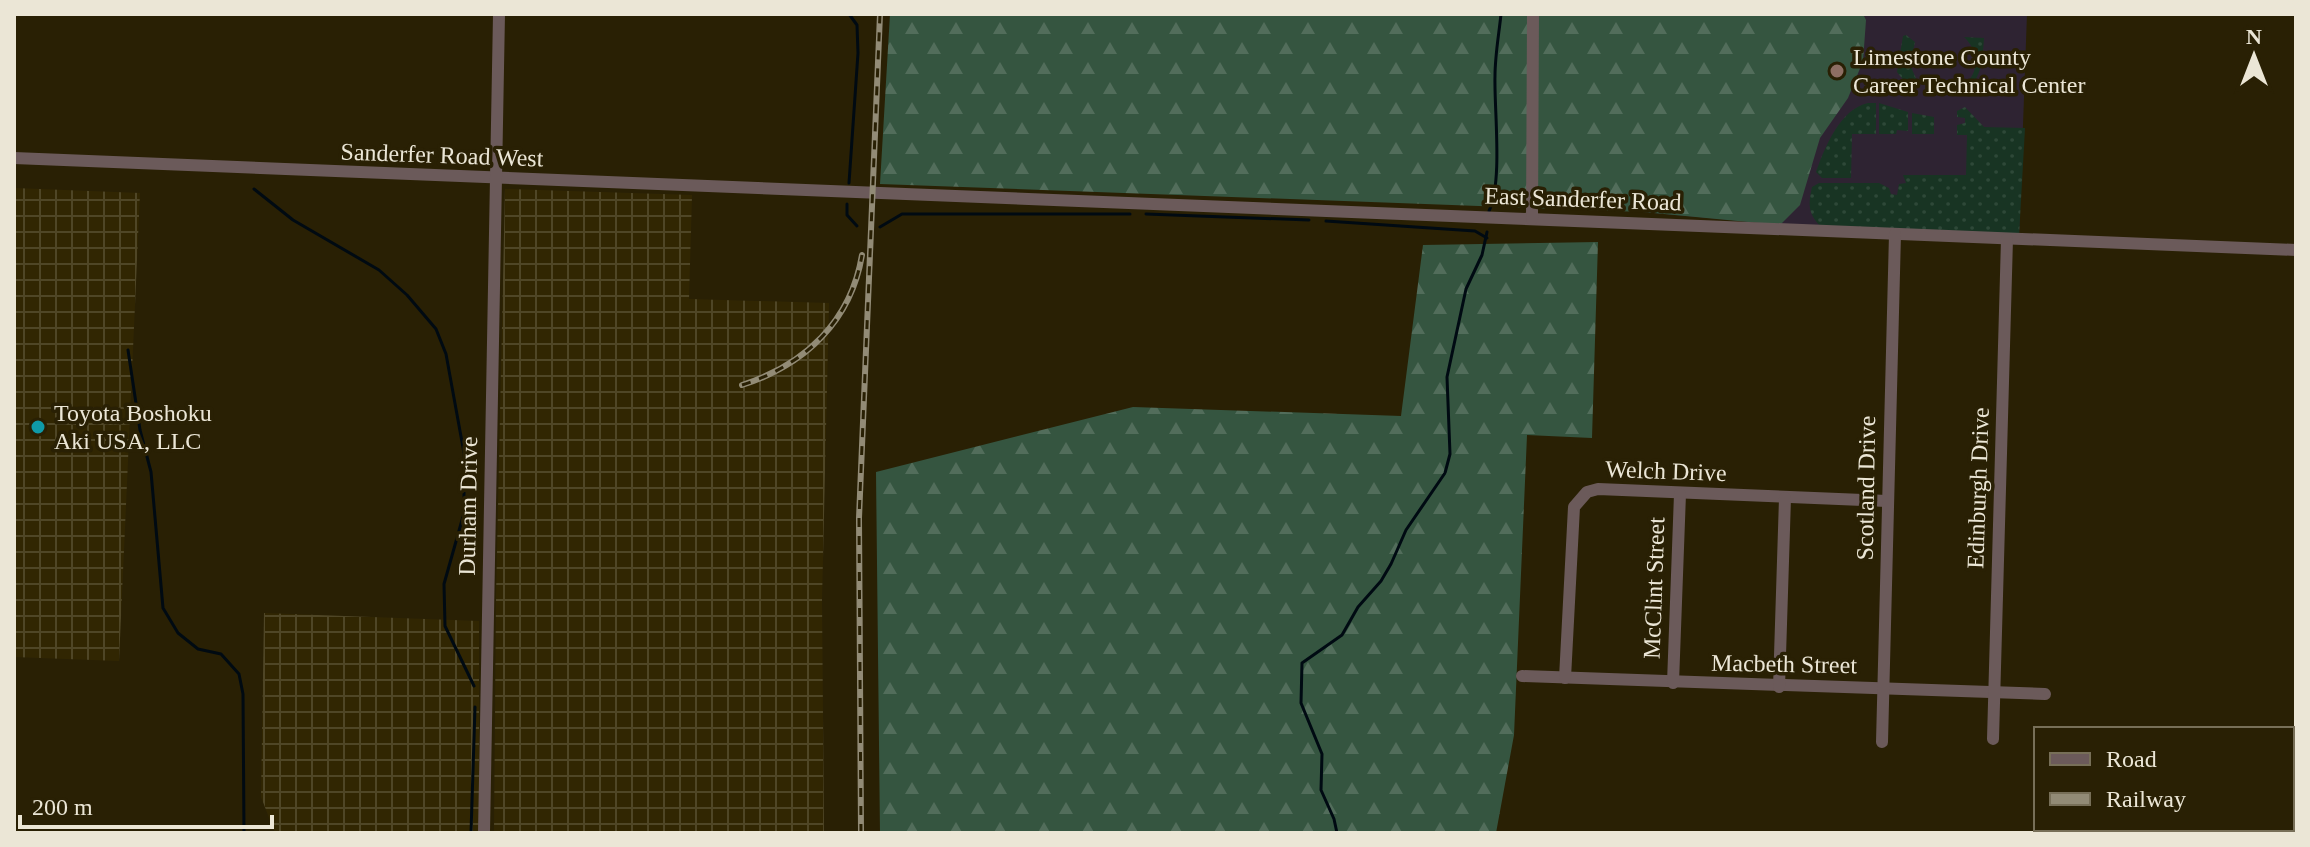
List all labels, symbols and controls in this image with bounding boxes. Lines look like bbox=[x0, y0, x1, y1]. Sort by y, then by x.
north arrow bbox=[2214, 16, 2294, 96]
text: N bbox=[2246, 24, 2262, 49]
place label: Limestone County Career Technical Center bbox=[1853, 44, 2085, 98]
marker: Limestone County Career Technical Center bbox=[1828, 62, 1846, 80]
street label: Sanderfer Road West bbox=[340, 138, 544, 172]
street label: East Sanderfer Road bbox=[1484, 183, 1682, 215]
place label: Toyota Boshoku Aki USA, LLC bbox=[54, 400, 212, 454]
street label: Edinburgh Drive bbox=[1962, 407, 1994, 569]
street label: Scotland Drive bbox=[1852, 415, 1880, 561]
marker: Toyota Boshoku Aki USA, LLC bbox=[29, 418, 47, 436]
street label: Durham Drive bbox=[454, 436, 482, 576]
street label: Welch Drive bbox=[1605, 456, 1727, 486]
street label: McClint Street bbox=[1639, 516, 1669, 659]
street label: Macbeth Street bbox=[1711, 650, 1858, 678]
legend bbox=[2034, 727, 2294, 831]
text: Road bbox=[2106, 746, 2157, 772]
scale bar bbox=[20, 779, 272, 829]
text: Railway bbox=[2106, 786, 2186, 812]
text: 200 m bbox=[32, 794, 93, 820]

